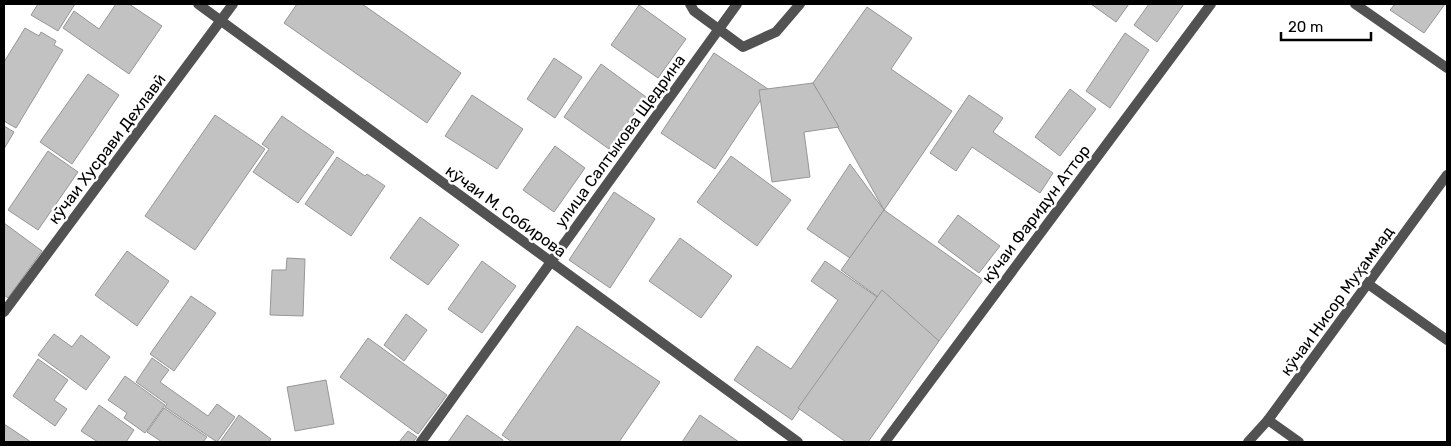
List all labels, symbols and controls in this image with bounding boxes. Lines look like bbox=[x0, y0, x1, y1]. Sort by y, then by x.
scale bar bbox=[1281, 10, 1371, 42]
text: 20 m bbox=[1288, 18, 1323, 36]
street label: улица Салтыкова Щедрина bbox=[551, 51, 689, 231]
street label: кӯчаи Хусрави Дехлавӣ bbox=[44, 70, 170, 228]
street label: кӯчаи Фаридун Аттор bbox=[978, 141, 1094, 287]
street label: кӯчаи М. Собирова bbox=[442, 161, 570, 261]
street label: кӯчаи Нисор Муҳаммад bbox=[1276, 222, 1398, 379]

